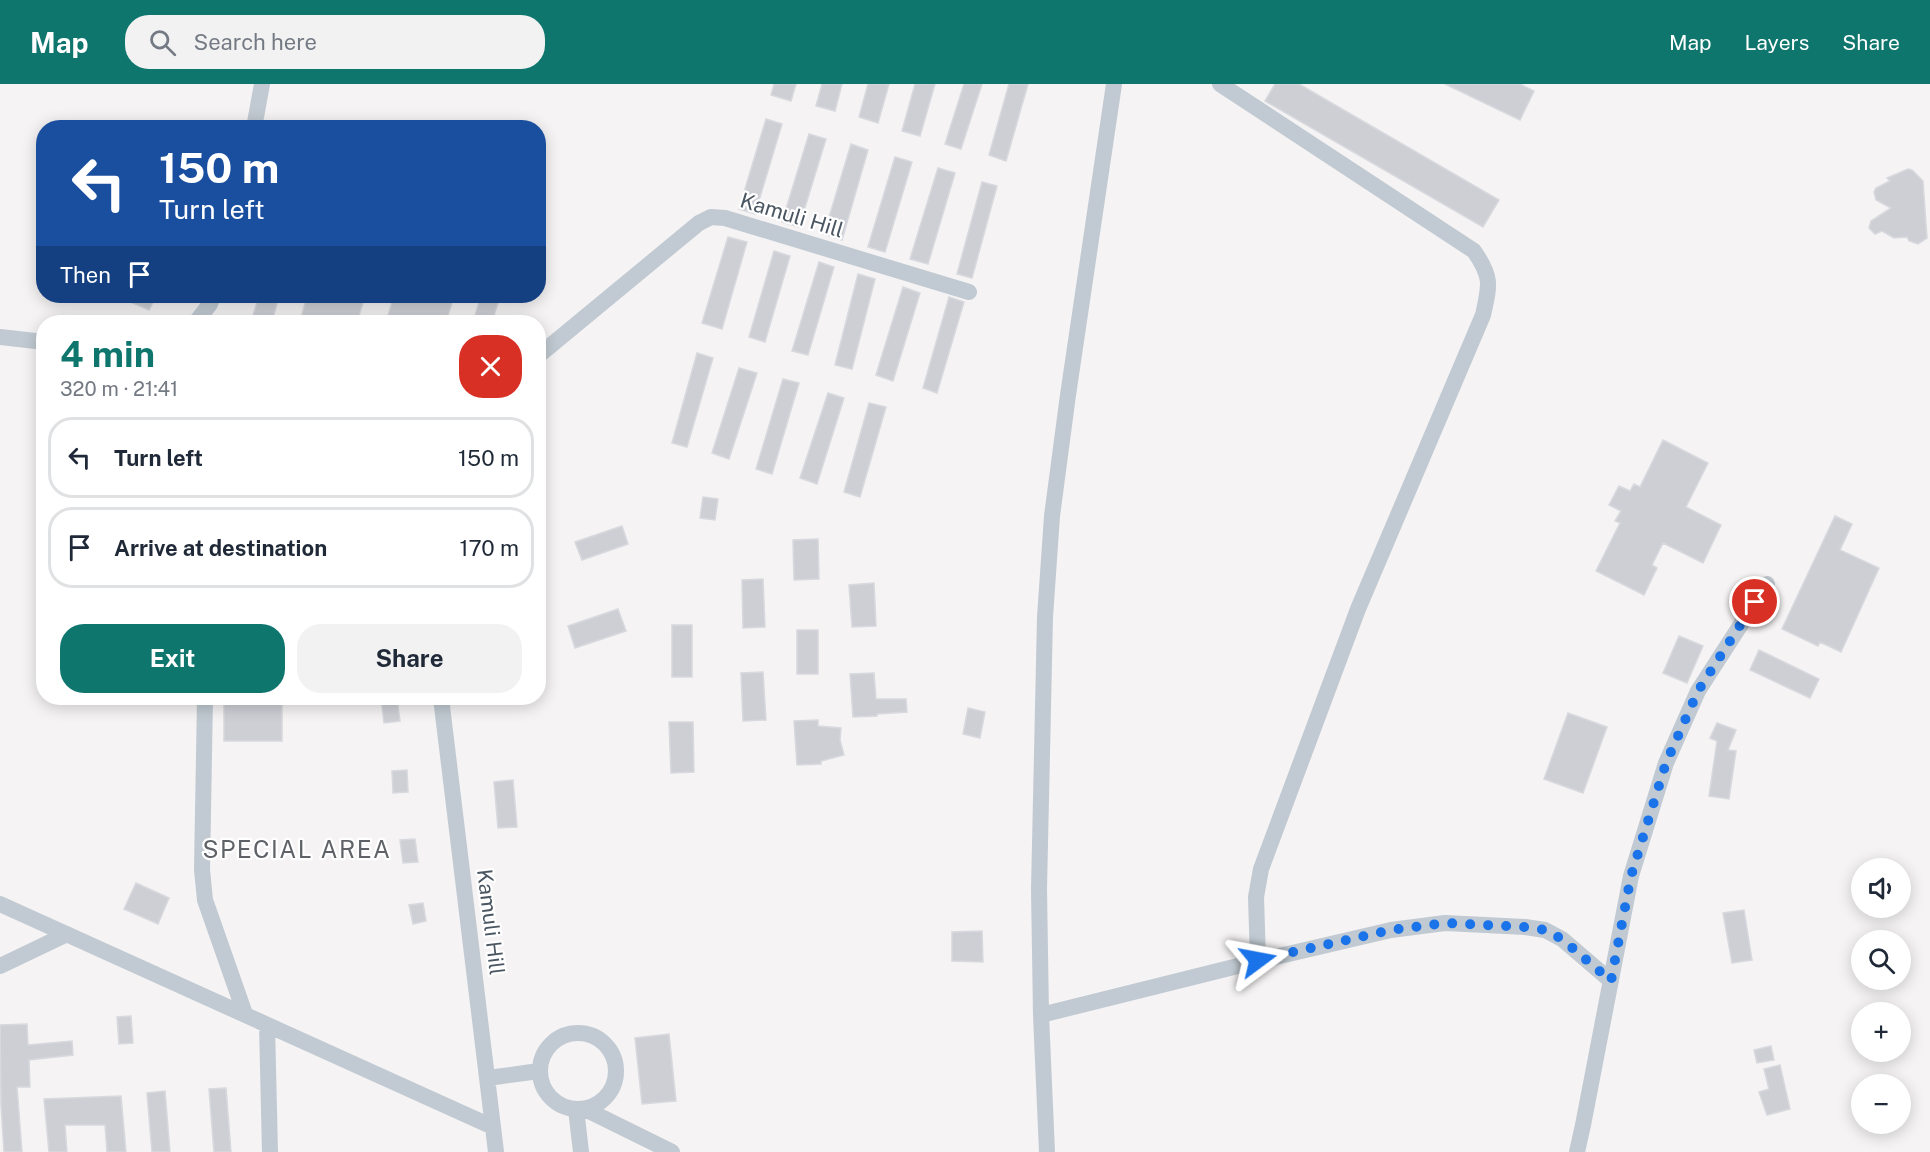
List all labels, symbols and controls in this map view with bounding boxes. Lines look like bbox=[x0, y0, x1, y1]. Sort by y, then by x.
search box bbox=[125, 15, 545, 69]
text: Map bbox=[30, 26, 89, 59]
icon: search bbox=[146, 26, 179, 59]
text: Search here bbox=[194, 29, 317, 55]
text: Map bbox=[1669, 30, 1712, 55]
text: Layers bbox=[1745, 30, 1809, 55]
text: Share bbox=[1842, 30, 1900, 55]
text: 150 m bbox=[159, 143, 279, 192]
icon: left bbox=[60, 144, 138, 222]
street label: Kamuli Hill bbox=[737, 187, 847, 243]
text: Turn left bbox=[159, 193, 265, 225]
icon: arrive bbox=[123, 258, 156, 291]
text: Then bbox=[60, 262, 111, 288]
text: 4 min bbox=[60, 333, 155, 375]
button: close bbox=[459, 335, 522, 398]
text: 320 m · 21:41 bbox=[60, 377, 178, 401]
icon: left bbox=[63, 441, 96, 474]
text: Turn left bbox=[114, 445, 203, 471]
text: 150 m bbox=[458, 445, 519, 471]
icon: arrive bbox=[63, 531, 96, 564]
text: Arrive at destination bbox=[114, 535, 327, 561]
text: 170 m bbox=[459, 535, 519, 561]
pin bbox=[1729, 576, 1780, 627]
icon: arrive bbox=[1738, 585, 1771, 618]
button: Exit bbox=[60, 624, 285, 693]
button: Share bbox=[297, 624, 522, 693]
district label: SPECIAL AREA bbox=[202, 835, 392, 863]
map controls bbox=[1851, 858, 1911, 1134]
button: sound bbox=[1851, 858, 1911, 918]
street label: Kamuli Hill bbox=[472, 868, 510, 976]
position arrow bbox=[1226, 928, 1290, 992]
button: search bbox=[1851, 930, 1911, 990]
button: + bbox=[1851, 1002, 1911, 1062]
button: − bbox=[1851, 1074, 1911, 1134]

